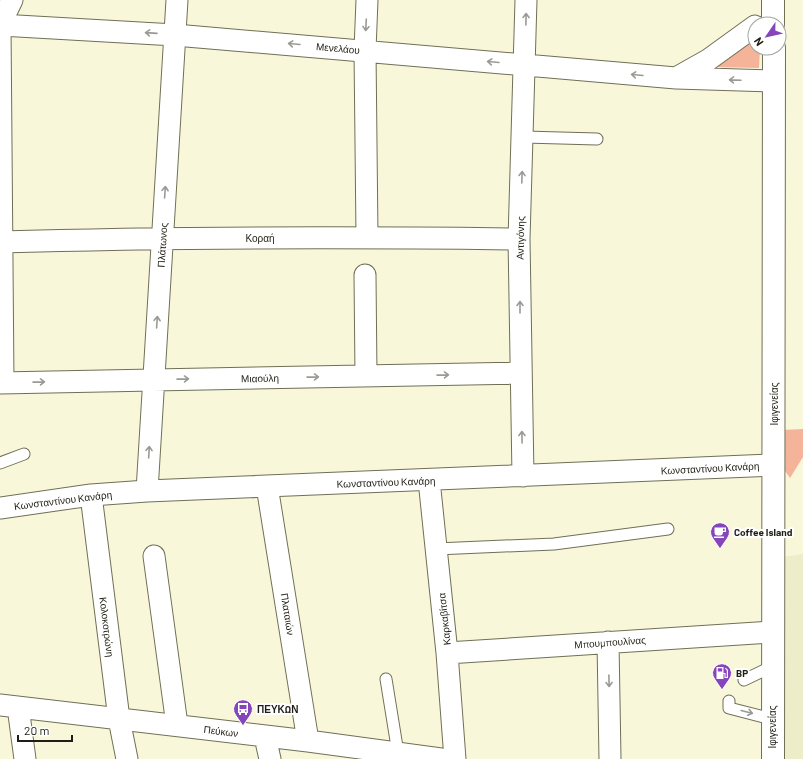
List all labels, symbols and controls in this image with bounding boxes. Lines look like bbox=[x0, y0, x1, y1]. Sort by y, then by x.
one-way arrow bbox=[522, 13, 530, 26]
north arrow bbox=[747, 16, 787, 56]
one-way arrow bbox=[362, 18, 370, 31]
one-way arrow bbox=[145, 30, 158, 37]
text: N bbox=[751, 35, 766, 49]
street label: Μενελάου bbox=[316, 40, 360, 56]
one-way arrow bbox=[288, 41, 301, 48]
one-way arrow bbox=[487, 58, 500, 65]
one-way arrow bbox=[631, 71, 644, 78]
one-way arrow bbox=[729, 76, 742, 84]
one-way arrow bbox=[518, 171, 526, 184]
one-way arrow bbox=[162, 186, 169, 199]
street label: Αντιγόνης bbox=[514, 216, 526, 260]
street label: Πλάτωνος bbox=[154, 222, 170, 268]
street label: Κοραή bbox=[245, 232, 275, 244]
one-way arrow bbox=[516, 301, 524, 314]
one-way arrow bbox=[153, 316, 160, 329]
one-way arrow bbox=[436, 371, 449, 379]
street label: Μιαούλη bbox=[241, 372, 279, 384]
one-way arrow bbox=[306, 373, 319, 381]
one-way arrow bbox=[176, 375, 189, 383]
one-way arrow bbox=[32, 378, 45, 386]
street label: Ιφιγενείας bbox=[768, 382, 780, 426]
one-way arrow bbox=[518, 431, 526, 444]
one-way arrow bbox=[145, 446, 152, 459]
street label: Κωνσταντίνου Κανάρη bbox=[660, 459, 760, 477]
street label: Κωνσταντίνου Κανάρη bbox=[336, 474, 436, 490]
street label: Κωνσταντίνου Κανάρη bbox=[13, 488, 113, 512]
cafe icon: Coffee Island bbox=[709, 521, 731, 549]
place label: Coffee Island bbox=[734, 526, 793, 538]
street label: Πλαταιών bbox=[279, 592, 297, 636]
street label: Καρκαβίτσα bbox=[435, 592, 453, 646]
street label: Κολοκοτρώνη bbox=[97, 596, 117, 658]
street label: Μπουμπουλίνας bbox=[574, 634, 646, 650]
fuel station icon: BP bbox=[711, 662, 733, 690]
place label: BP bbox=[736, 667, 748, 679]
one-way arrow bbox=[605, 674, 613, 687]
bus stop icon: ΠΕΥΚΩΝ bbox=[232, 698, 254, 726]
place label: ΠΕΥΚΩΝ bbox=[257, 703, 298, 715]
street label: Ιφιγενείας bbox=[766, 705, 778, 749]
one-way arrow bbox=[740, 709, 753, 717]
scale bar bbox=[18, 717, 72, 743]
text: 20 m bbox=[24, 723, 50, 737]
street label: Πεύκων bbox=[203, 723, 239, 739]

